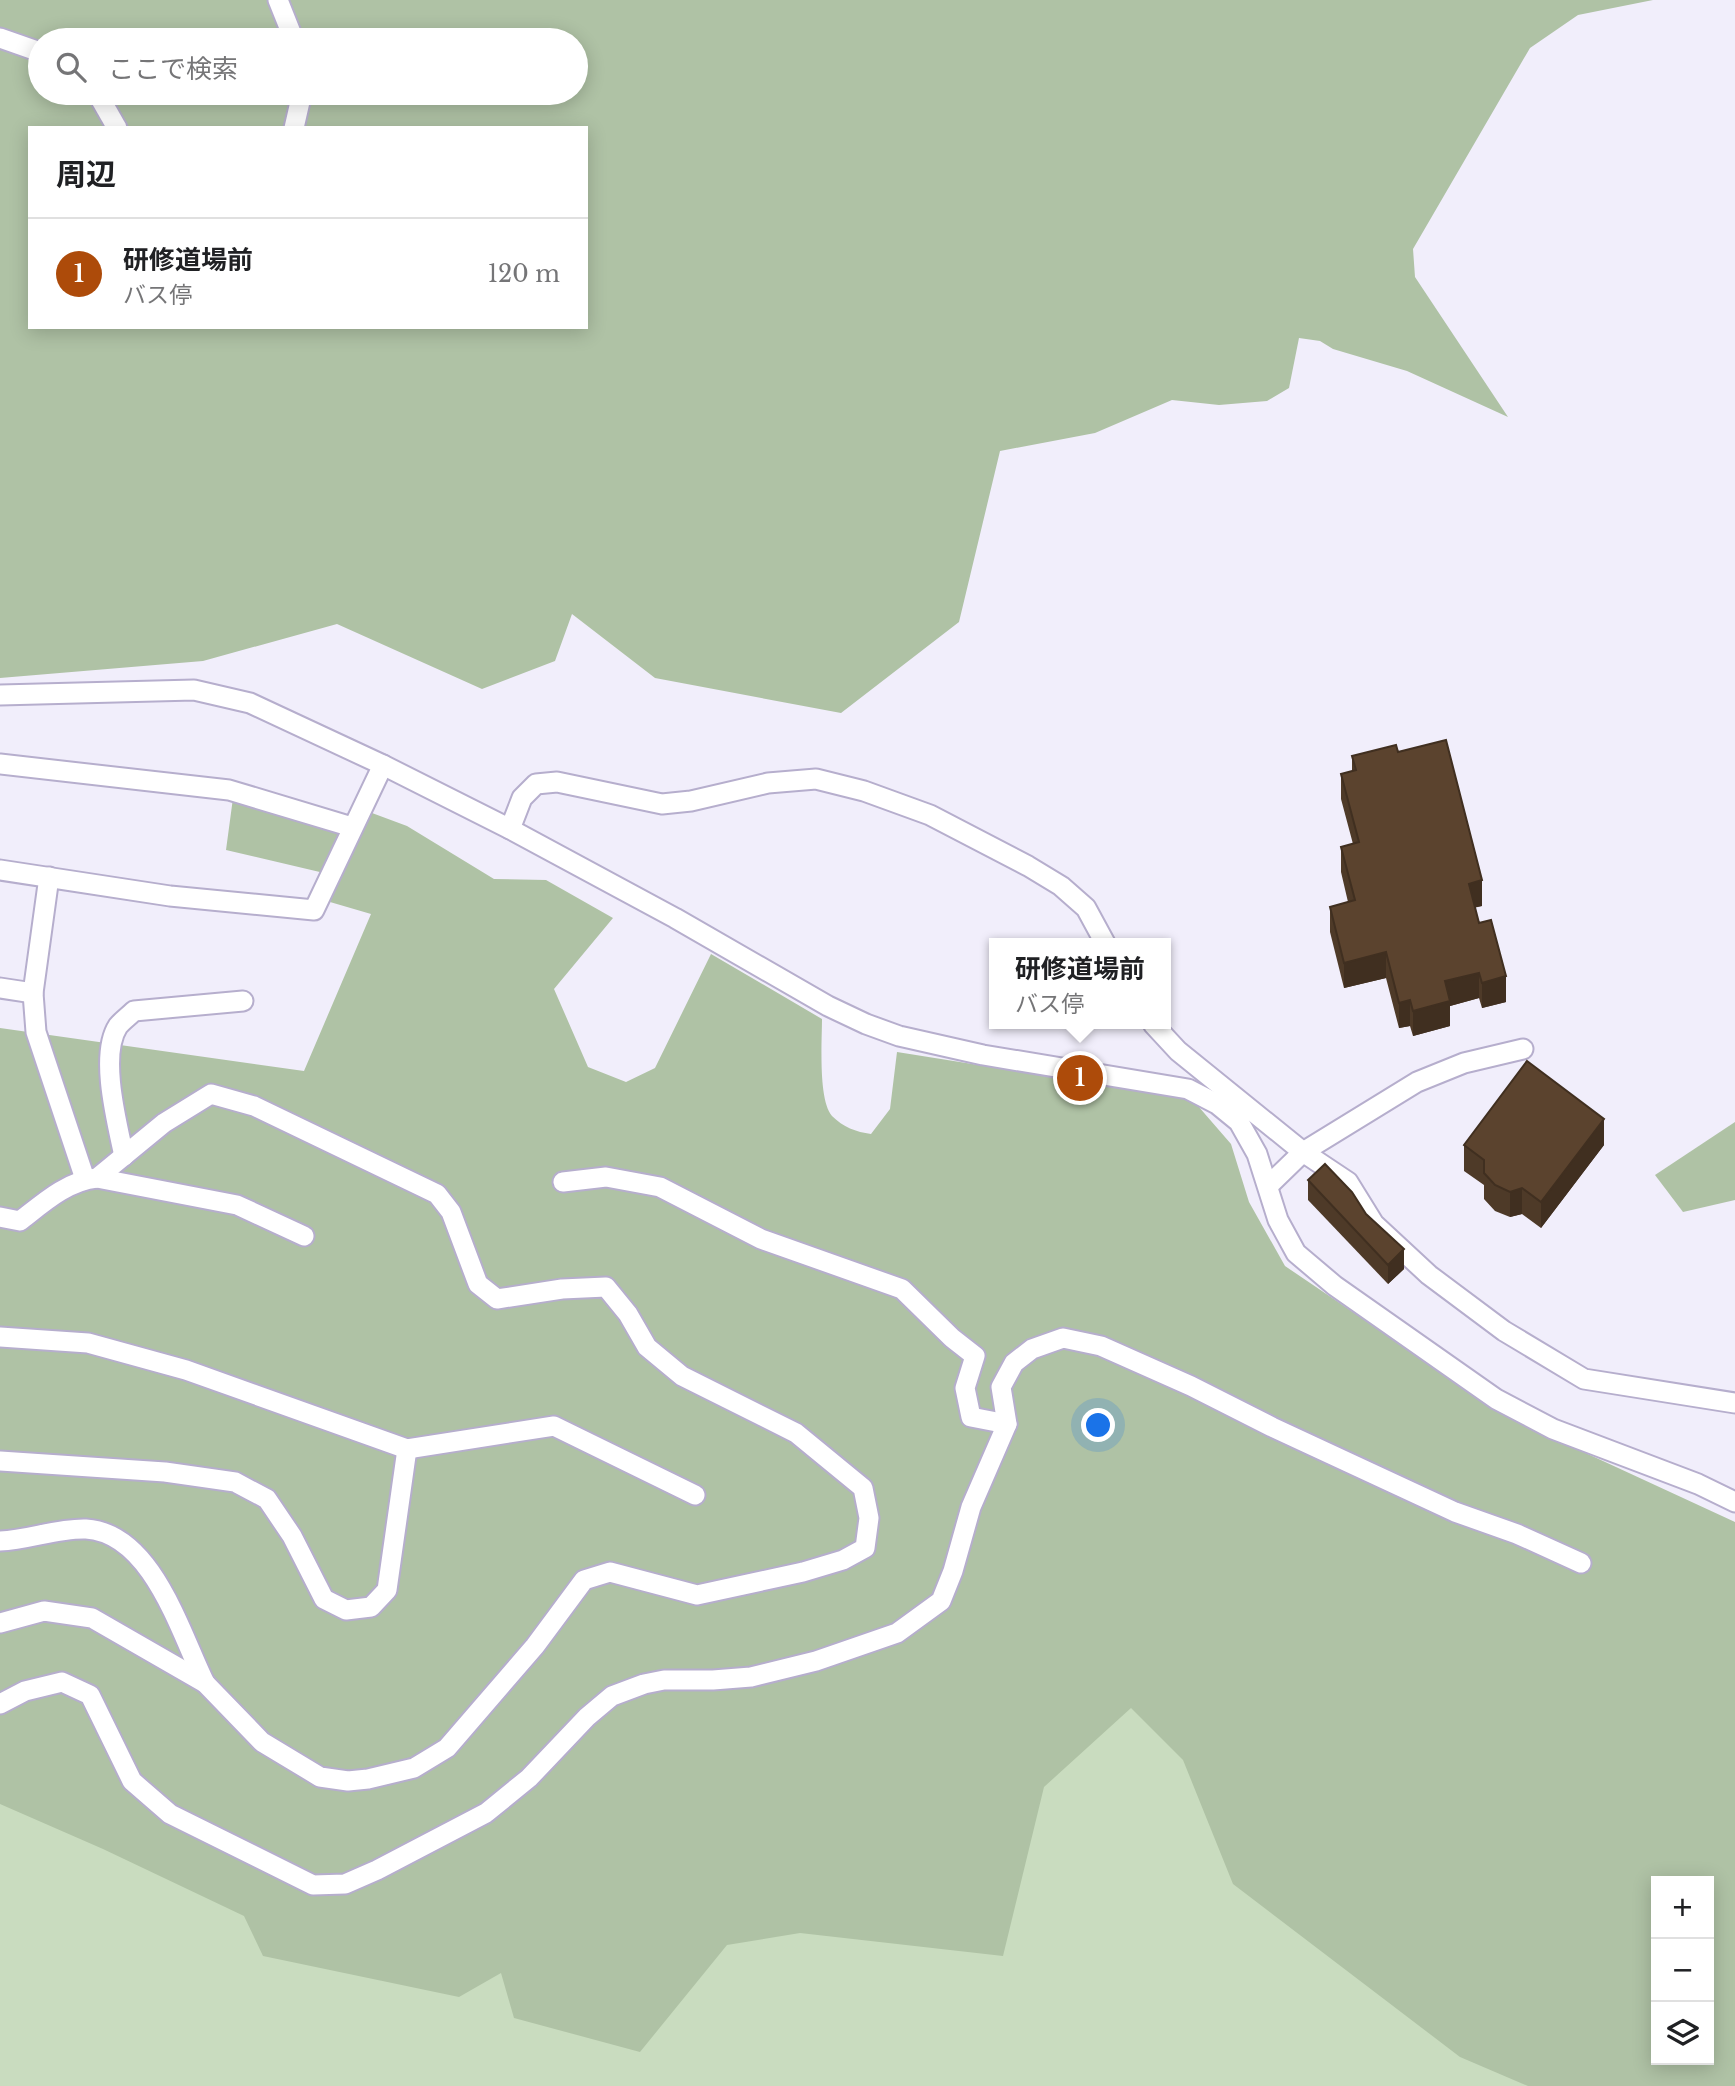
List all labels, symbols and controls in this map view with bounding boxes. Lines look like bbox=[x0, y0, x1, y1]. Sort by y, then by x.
search box bbox=[28, 28, 588, 105]
icon: search bbox=[52, 48, 90, 86]
text: ここで検索 bbox=[108, 53, 238, 85]
text: 周辺 bbox=[56, 156, 116, 193]
text: 研修道場前 bbox=[123, 244, 253, 276]
text: 1 bbox=[74, 260, 84, 288]
text: 120 m bbox=[488, 260, 560, 288]
text: バス停 bbox=[123, 281, 192, 309]
popup bbox=[989, 938, 1171, 1029]
text: 研修道場前 bbox=[1015, 953, 1145, 985]
text: バス停 bbox=[1015, 990, 1084, 1018]
pin: 1 bbox=[1057, 1052, 1103, 1104]
your location bbox=[1081, 1408, 1115, 1442]
map controls bbox=[1651, 1876, 1714, 2065]
button: + bbox=[1651, 1876, 1714, 1939]
button: − bbox=[1651, 1939, 1714, 2002]
button: layers bbox=[1651, 2002, 1714, 2065]

